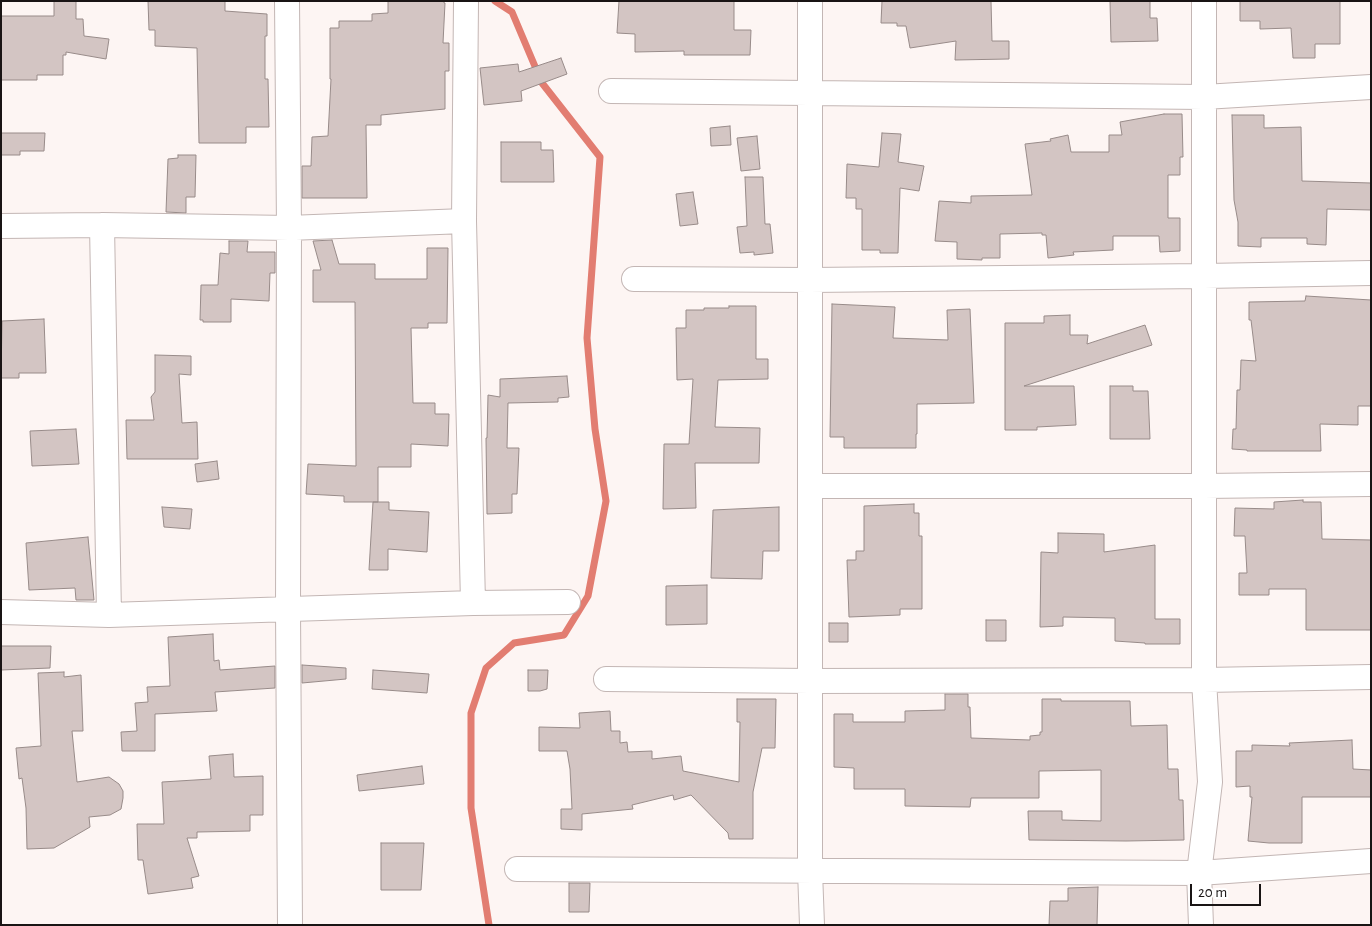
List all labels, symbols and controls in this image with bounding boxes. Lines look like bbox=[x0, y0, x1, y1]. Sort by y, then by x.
scale bar bbox=[1192, 874, 1263, 906]
text: 20 m bbox=[1198, 885, 1227, 900]

